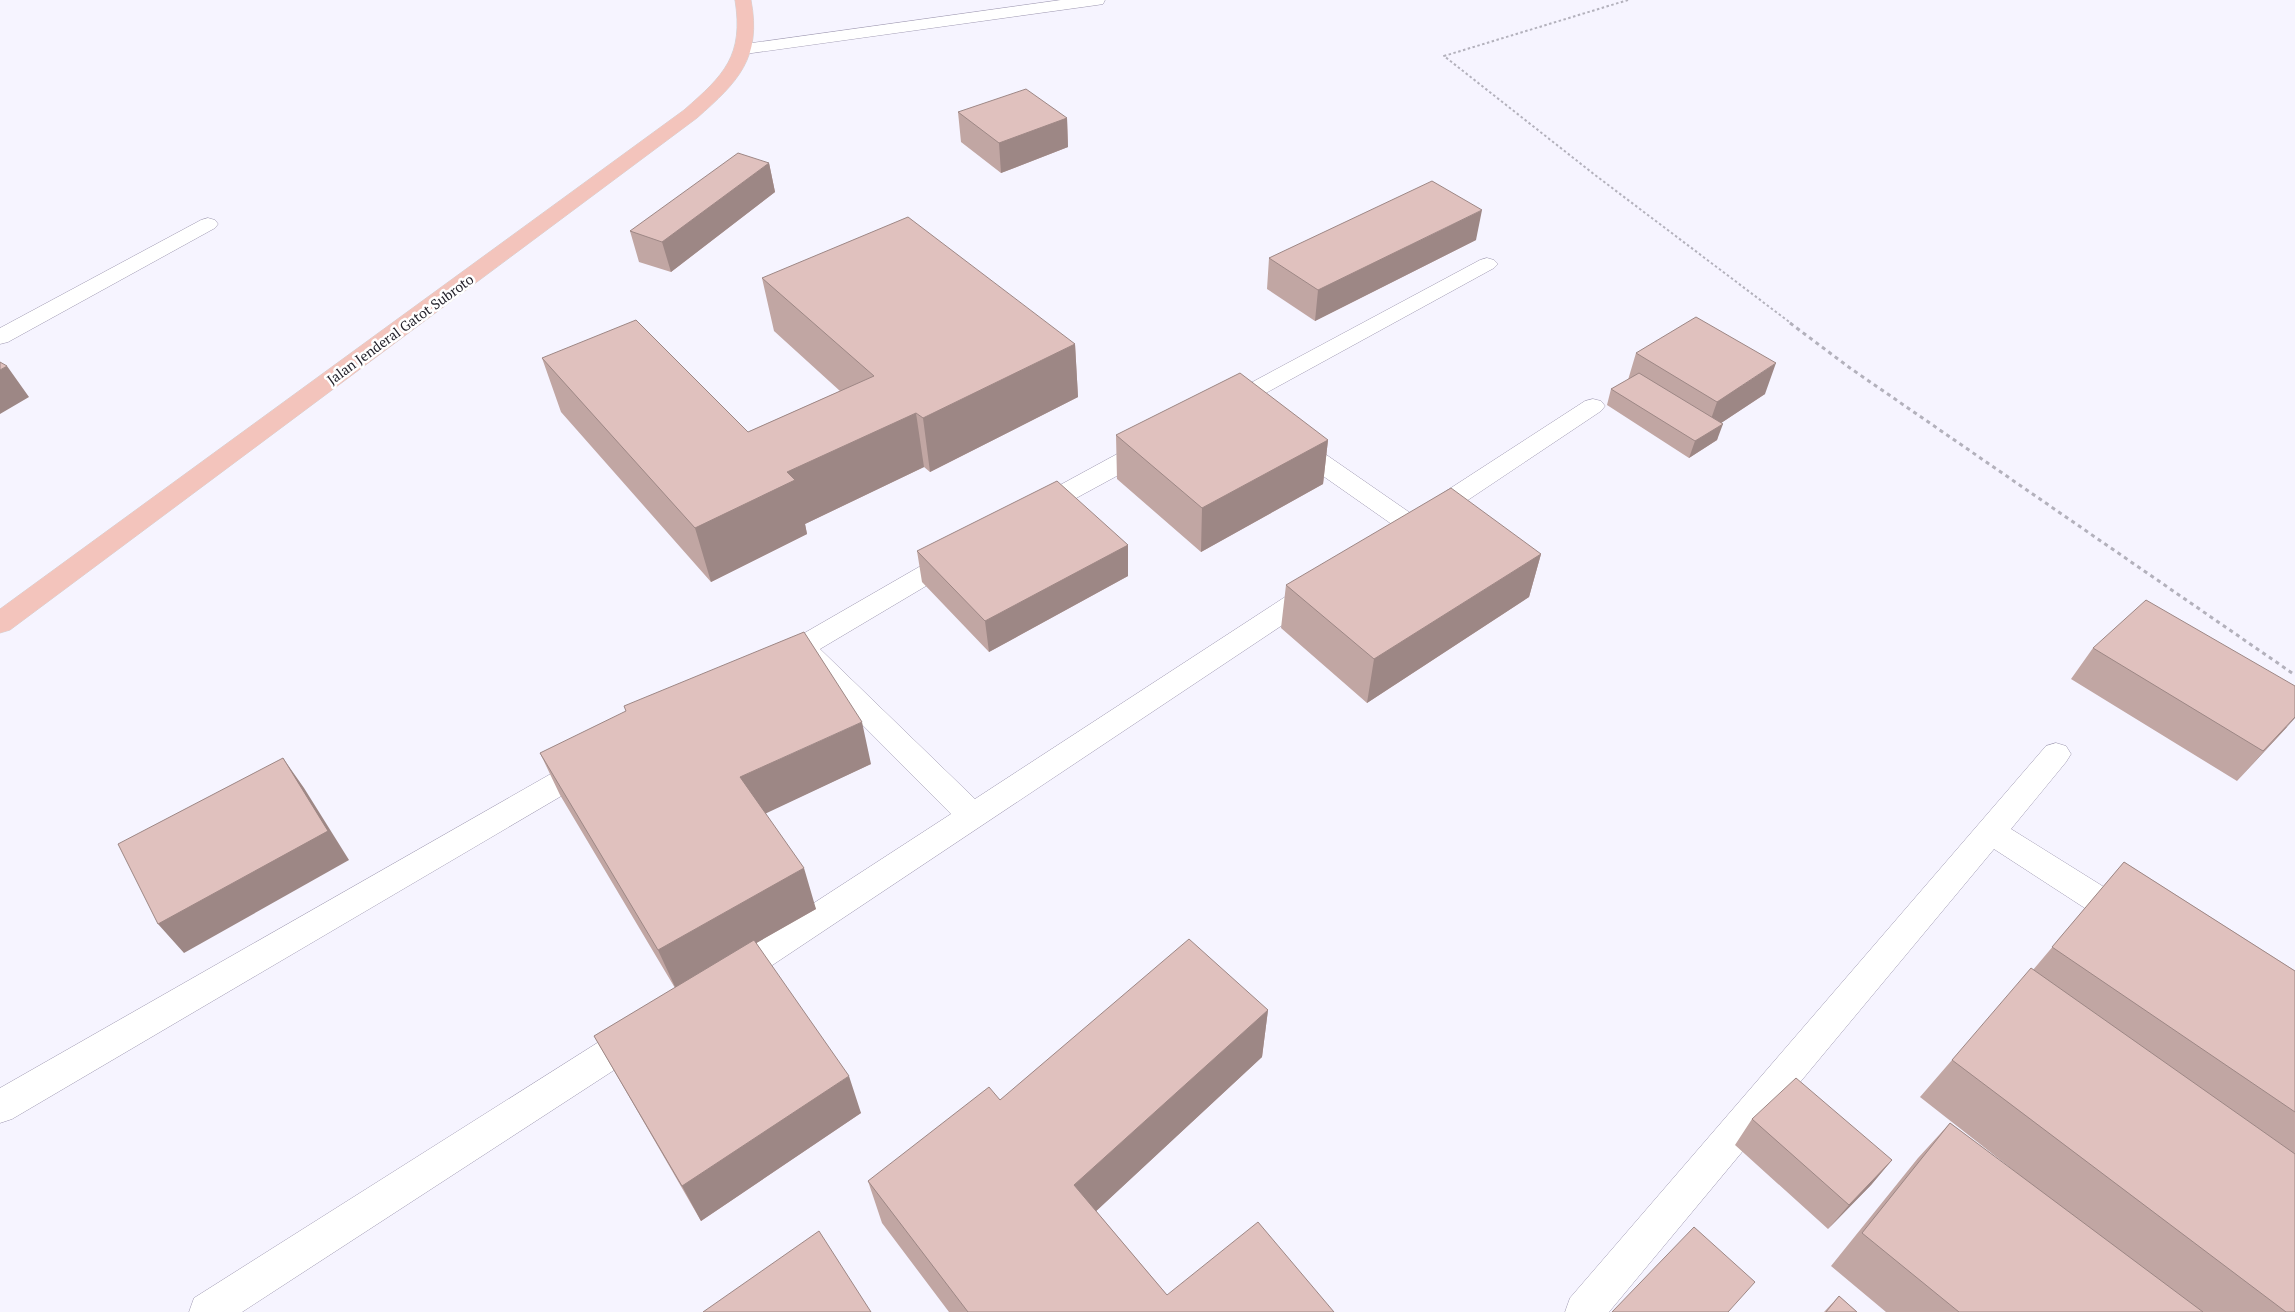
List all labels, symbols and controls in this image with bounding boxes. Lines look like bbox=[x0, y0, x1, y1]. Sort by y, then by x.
street label: Jalan Jenderal Gatot Subroto bbox=[323, 269, 477, 389]

